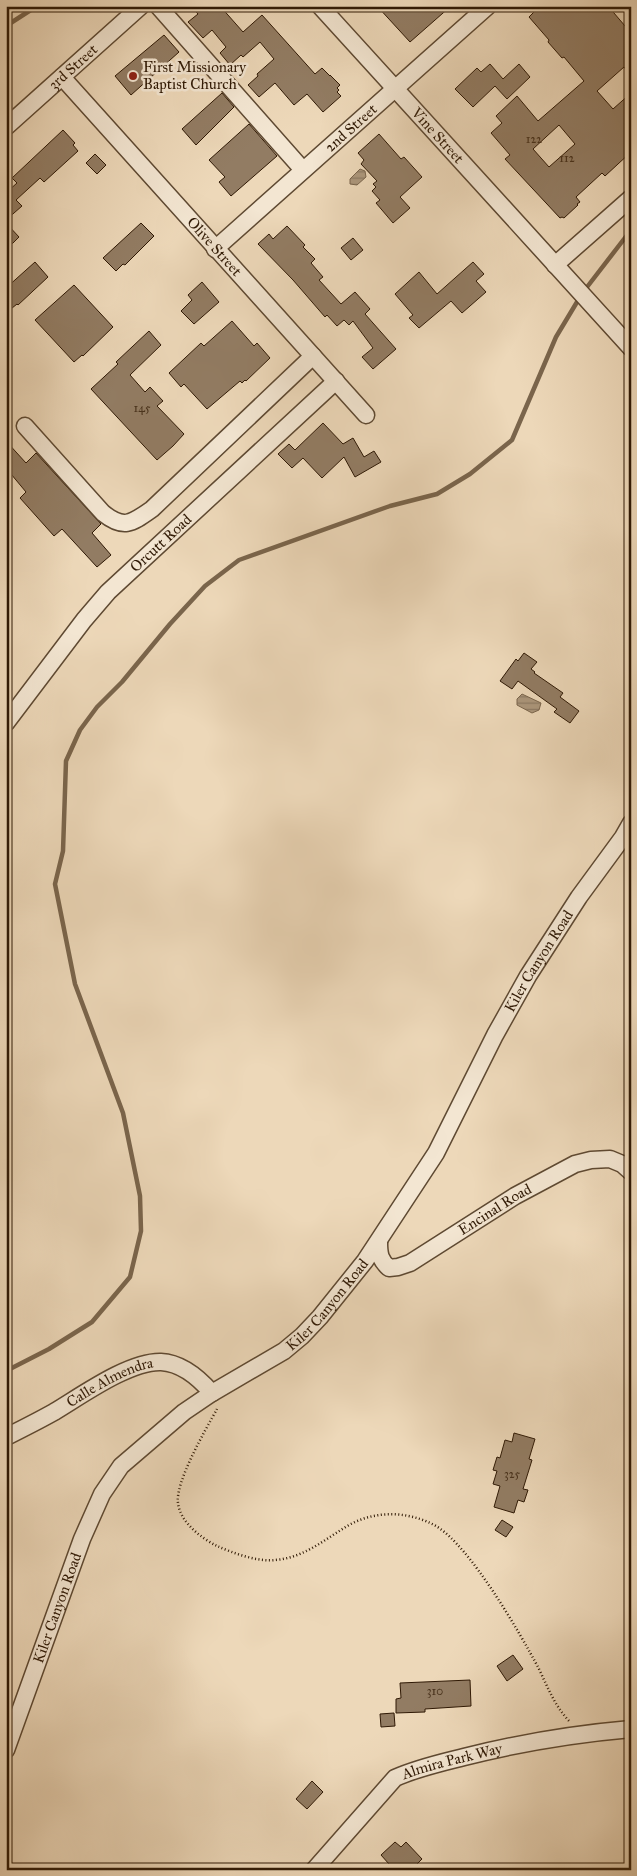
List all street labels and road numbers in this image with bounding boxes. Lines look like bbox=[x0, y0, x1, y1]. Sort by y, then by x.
street label: 3rd Street bbox=[45, 40, 102, 94]
street label: 2nd Street bbox=[321, 100, 381, 156]
street label: Vine Street bbox=[407, 103, 468, 168]
street label: Olive Street bbox=[183, 213, 246, 280]
street label: Orcutt Road bbox=[126, 510, 196, 576]
street label: Kiler Canyon Road bbox=[501, 907, 577, 1015]
street label: Encinal Road bbox=[455, 1180, 535, 1239]
street label: Kiler Canyon Road bbox=[282, 1255, 372, 1355]
street label: Calle Almendra bbox=[63, 1353, 155, 1411]
street label: Kiler Canyon Road bbox=[29, 1550, 86, 1666]
street label: Almira Park Way bbox=[398, 1739, 505, 1784]

